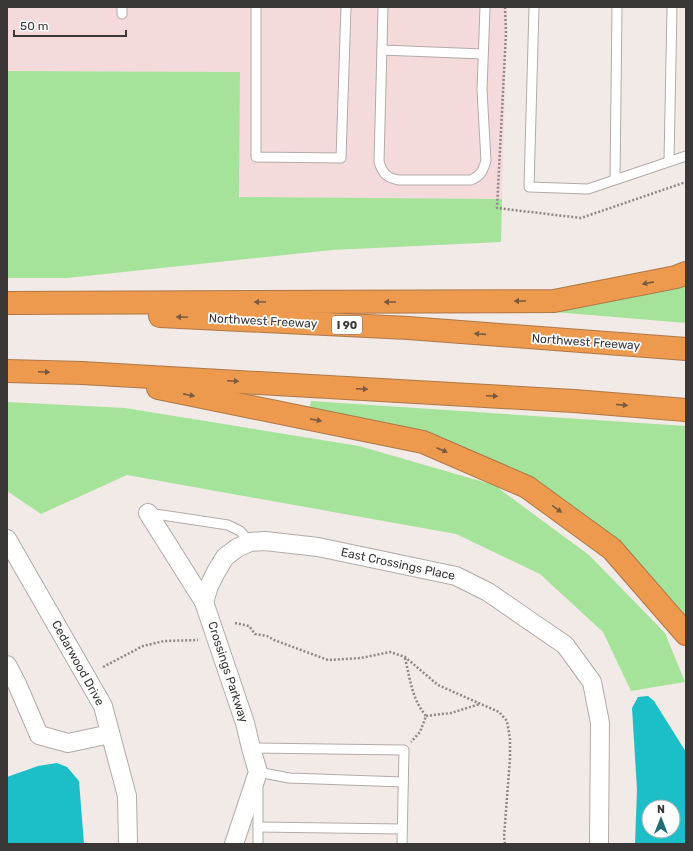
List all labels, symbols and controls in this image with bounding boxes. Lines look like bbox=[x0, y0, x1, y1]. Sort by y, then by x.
scale bar bbox=[14, 12, 126, 38]
text: 50 m bbox=[20, 19, 48, 33]
one-way arrow bbox=[642, 280, 654, 286]
one-way arrow bbox=[513, 298, 526, 304]
one-way arrow bbox=[253, 299, 266, 305]
one-way arrow bbox=[383, 299, 396, 305]
street label: Northwest Freeway bbox=[208, 311, 318, 331]
one-way arrow bbox=[175, 314, 188, 320]
road number: I 90 bbox=[332, 316, 362, 334]
one-way arrow bbox=[474, 330, 486, 337]
street label: Northwest Freeway bbox=[531, 331, 641, 353]
one-way arrow bbox=[38, 369, 51, 375]
one-way arrow bbox=[227, 378, 239, 385]
one-way arrow bbox=[356, 385, 368, 392]
one-way arrow bbox=[183, 392, 195, 398]
one-way arrow bbox=[486, 393, 499, 399]
one-way arrow bbox=[616, 401, 628, 408]
one-way arrow bbox=[310, 418, 322, 424]
one-way arrow bbox=[437, 448, 449, 454]
one-way arrow bbox=[552, 505, 563, 513]
street label: East Crossings Place bbox=[340, 545, 457, 583]
street label: Cedarwood Drive bbox=[49, 618, 107, 708]
street label: Crossings Parkway bbox=[205, 620, 251, 725]
north arrow bbox=[641, 799, 681, 839]
text: N bbox=[657, 803, 665, 816]

